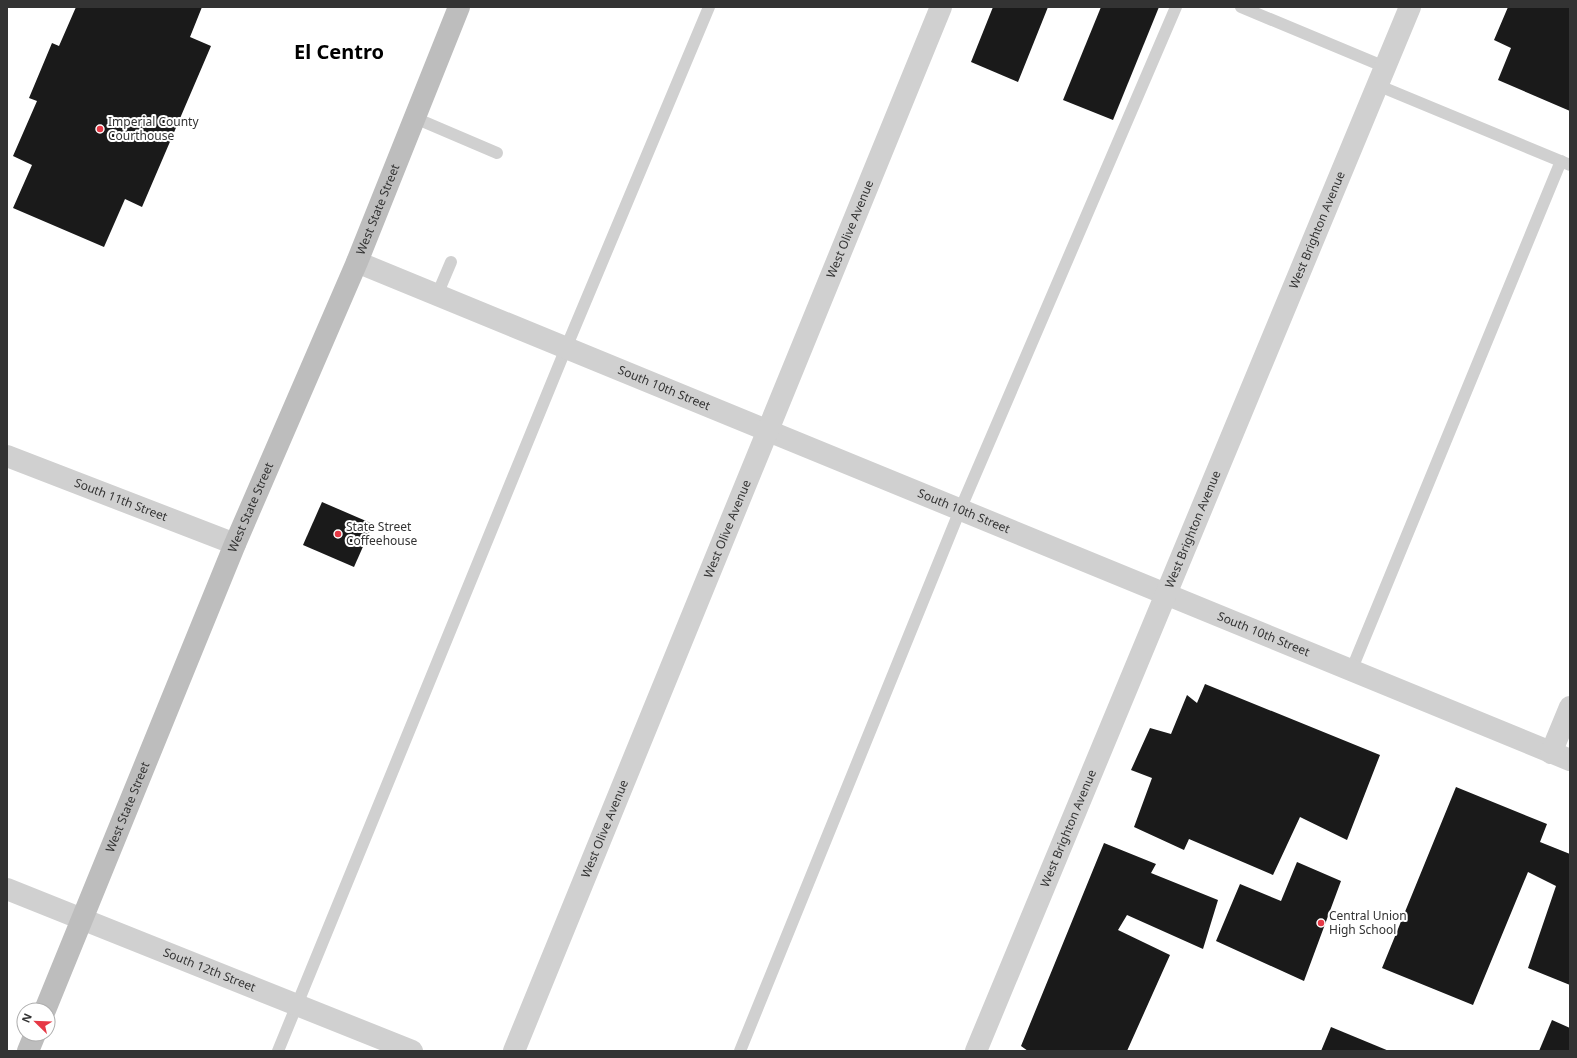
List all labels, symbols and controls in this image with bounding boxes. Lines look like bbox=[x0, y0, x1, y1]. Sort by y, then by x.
district label: El Centro bbox=[294, 38, 384, 65]
place label: Imperial County Courthouse bbox=[108, 113, 199, 144]
marker: Imperial County Courthouse bbox=[95, 124, 105, 134]
street label: West State Street bbox=[352, 161, 404, 257]
street label: West Brighton Avenue bbox=[1285, 168, 1349, 291]
street label: West Olive Avenue bbox=[822, 177, 877, 281]
street label: South 10th Street bbox=[616, 361, 714, 414]
street label: West State Street bbox=[223, 459, 278, 555]
street label: West Brighton Avenue bbox=[1160, 467, 1225, 591]
street label: South 11th Street bbox=[72, 474, 171, 525]
street label: West Olive Avenue bbox=[699, 477, 755, 580]
street label: South 10th Street bbox=[915, 484, 1013, 537]
place label: State Street Coffeehouse bbox=[346, 518, 417, 549]
marker: State Street Coffeehouse bbox=[333, 529, 343, 539]
street label: South 10th Street bbox=[1215, 607, 1313, 661]
street label: West State Street bbox=[101, 759, 154, 855]
street label: West Brighton Avenue bbox=[1036, 767, 1100, 890]
street label: West Olive Avenue bbox=[577, 777, 632, 880]
place label: Central Union High School bbox=[1329, 907, 1407, 938]
marker: Central Union High School bbox=[1316, 918, 1326, 928]
street label: South 12th Street bbox=[161, 943, 259, 996]
north arrow bbox=[16, 1002, 56, 1042]
text: N bbox=[18, 1011, 35, 1025]

